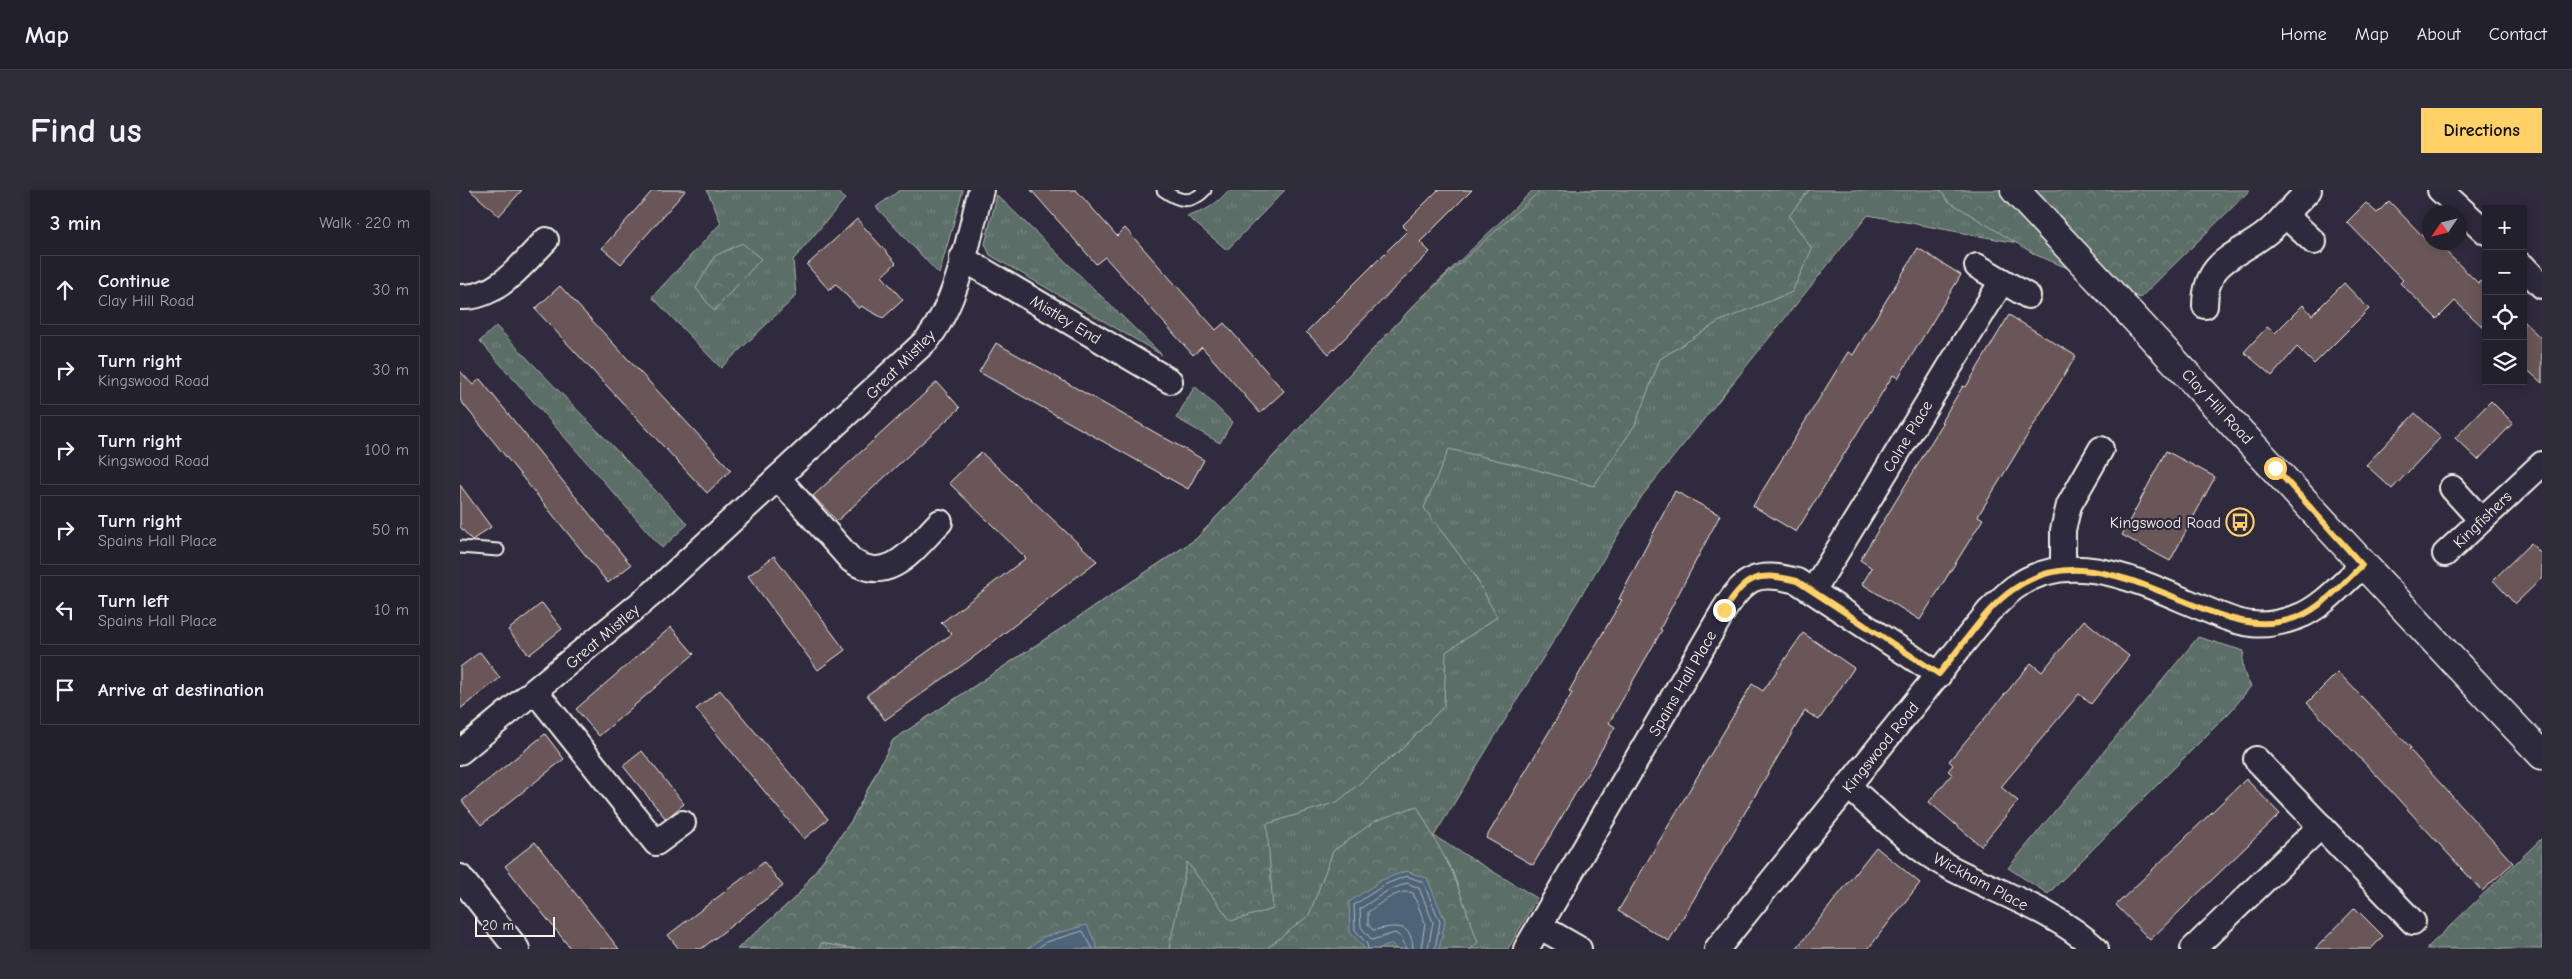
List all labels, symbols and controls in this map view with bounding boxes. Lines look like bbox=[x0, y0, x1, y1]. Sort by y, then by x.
text: Map bbox=[25, 21, 69, 49]
text: Home bbox=[2280, 24, 2327, 45]
text: Map bbox=[2355, 24, 2389, 45]
text: About bbox=[2417, 24, 2461, 45]
text: Contact bbox=[2489, 24, 2547, 45]
button: Directions bbox=[2421, 108, 2542, 153]
text: Find us bbox=[30, 110, 142, 151]
north arrow bbox=[2422, 205, 2467, 250]
map controls bbox=[2482, 205, 2527, 385]
button: + bbox=[2482, 205, 2527, 250]
text: 3 min bbox=[50, 211, 101, 235]
text: Walk · 220 m bbox=[319, 214, 410, 232]
button: − bbox=[2482, 250, 2527, 295]
text: Continue bbox=[98, 270, 170, 292]
icon: ahead bbox=[51, 276, 79, 304]
text: 30 m bbox=[373, 281, 409, 299]
text: Clay Hill Road bbox=[98, 292, 194, 310]
street label: Mistley End bbox=[1027, 292, 1104, 348]
button: locate bbox=[2482, 295, 2527, 340]
street label: Great Mistley bbox=[862, 326, 940, 403]
button: layers bbox=[2482, 340, 2527, 385]
text: Turn right bbox=[98, 350, 182, 372]
icon: right bbox=[51, 356, 79, 384]
text: 30 m bbox=[373, 361, 409, 379]
street label: Clay Hill Road bbox=[2178, 365, 2257, 448]
text: Kingswood Road bbox=[98, 372, 209, 390]
street label: Colne Place bbox=[1879, 397, 1936, 476]
text: Turn right bbox=[98, 430, 182, 452]
icon: right bbox=[51, 436, 79, 464]
text: 100 m bbox=[365, 441, 409, 459]
text: Kingswood Road bbox=[98, 452, 209, 470]
route start bbox=[2264, 457, 2287, 480]
street label: Kingfishers bbox=[2450, 487, 2516, 552]
bus stop icon: Kingswood Road bbox=[2225, 507, 2255, 537]
text: Turn right bbox=[98, 510, 182, 532]
place label: Kingswood Road bbox=[2110, 514, 2221, 532]
icon: right bbox=[51, 516, 79, 544]
text: 50 m bbox=[372, 521, 409, 539]
text: Spains Hall Place bbox=[98, 532, 217, 550]
text: Turn left bbox=[98, 590, 169, 612]
icon: left bbox=[51, 596, 79, 624]
route end bbox=[1713, 599, 1736, 622]
street label: Great Mistley bbox=[562, 600, 644, 673]
text: 10 m bbox=[374, 601, 409, 619]
text: Spains Hall Place bbox=[98, 612, 217, 630]
street label: Spains Hall Place bbox=[1645, 628, 1720, 739]
icon: arrive bbox=[51, 676, 79, 704]
text: Arrive at destination bbox=[98, 679, 264, 701]
street label: Kingswood Road bbox=[1839, 699, 1923, 796]
street label: Wickham Place bbox=[1930, 849, 2031, 914]
scale bar bbox=[475, 914, 555, 937]
text: 20 m bbox=[482, 917, 514, 934]

